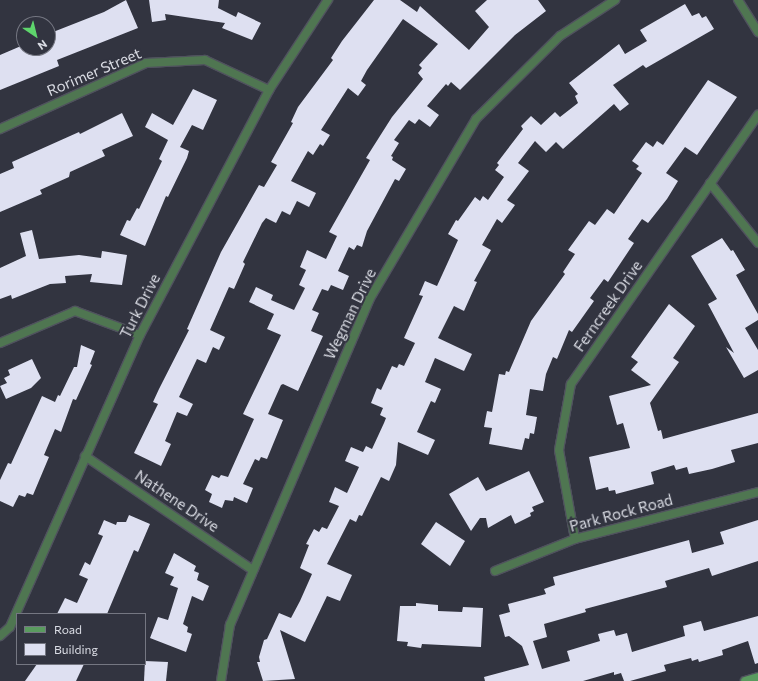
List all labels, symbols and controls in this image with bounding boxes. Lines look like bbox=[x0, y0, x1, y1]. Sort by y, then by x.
north arrow bbox=[16, 16, 56, 56]
text: N bbox=[35, 38, 50, 53]
street label: Rorimer Street bbox=[44, 44, 144, 100]
street label: Ferncreek Drive bbox=[570, 257, 646, 355]
street label: Wegman Drive bbox=[320, 266, 380, 362]
street label: Turk Drive bbox=[116, 271, 164, 341]
street label: Nathene Drive bbox=[132, 466, 222, 536]
street label: Park Rock Road bbox=[567, 491, 675, 535]
legend bbox=[16, 613, 146, 665]
text: Road bbox=[54, 622, 82, 636]
text: Building bbox=[54, 642, 98, 656]

